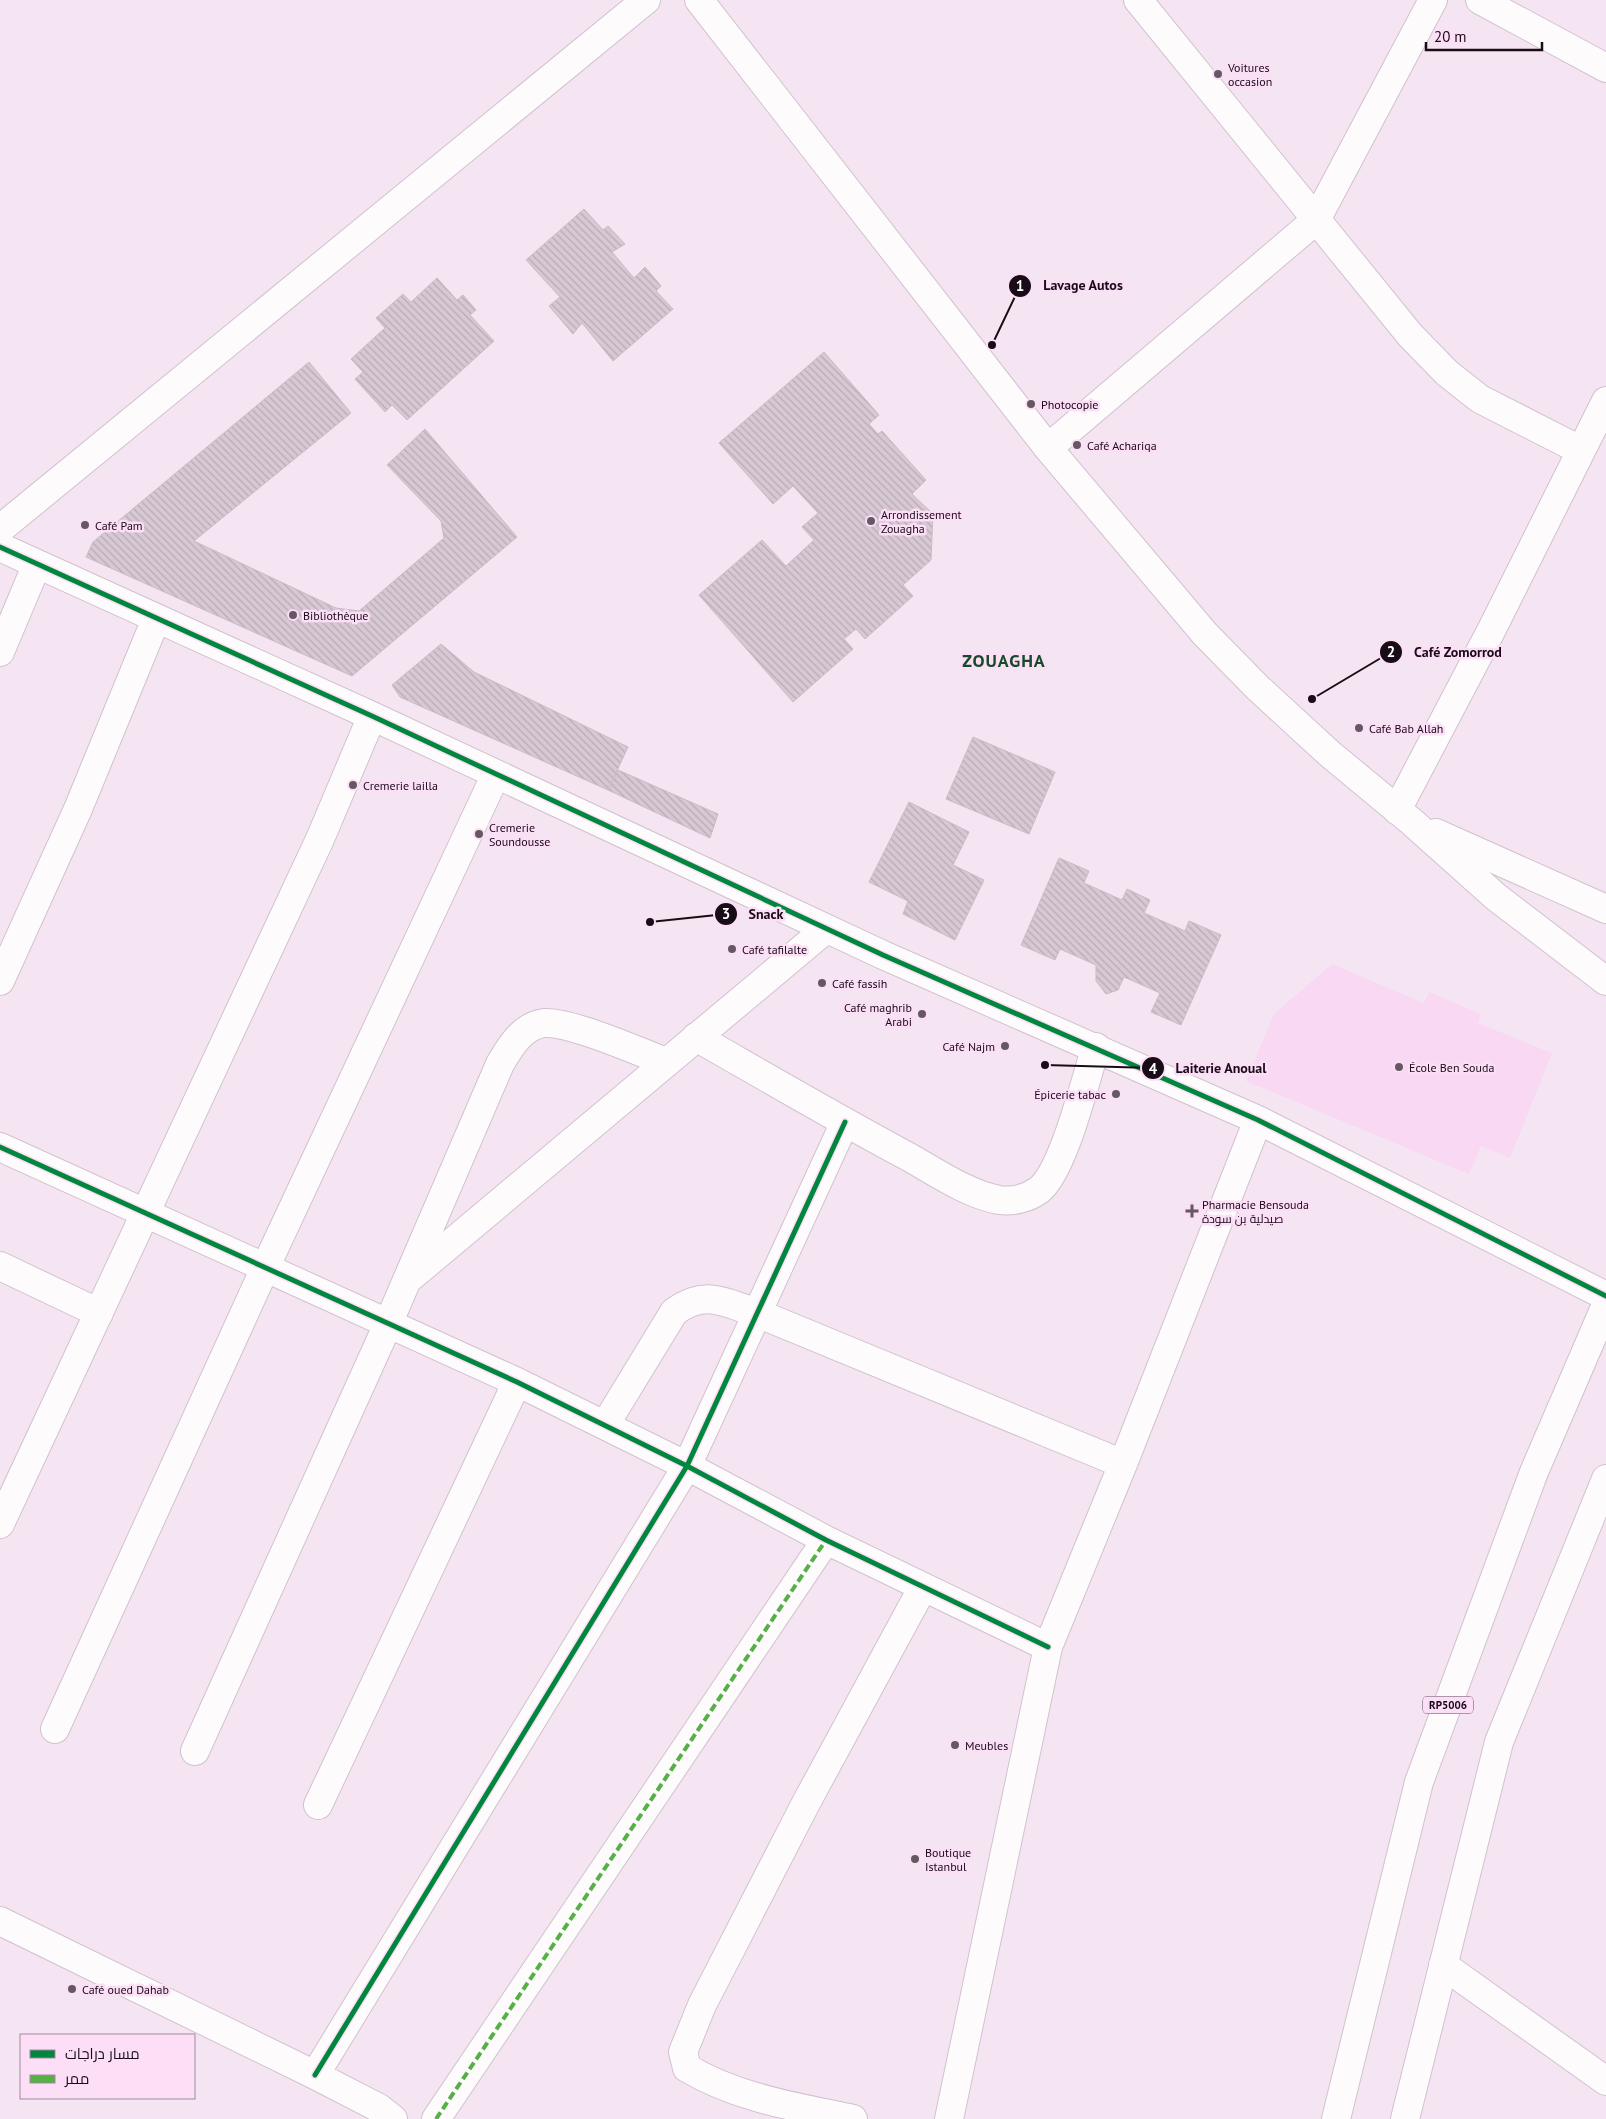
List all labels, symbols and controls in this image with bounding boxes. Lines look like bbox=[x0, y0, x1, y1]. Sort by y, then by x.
scale bar bbox=[1426, 20, 1542, 52]
text: 20 m bbox=[1434, 27, 1467, 46]
place label: Voitures occasion bbox=[1227, 60, 1272, 89]
marker: Voitures occasion bbox=[1212, 68, 1224, 80]
callout: Lavage Autos bbox=[1008, 271, 1133, 300]
text: 1 bbox=[1016, 276, 1024, 295]
text: Lavage Autos bbox=[1043, 276, 1123, 294]
place label: Photocopie bbox=[1041, 397, 1098, 412]
marker: Photocopie bbox=[1025, 398, 1037, 410]
place label: Café Achariqa bbox=[1087, 438, 1157, 453]
marker: Café Achariqa bbox=[1071, 439, 1083, 451]
place label: Arrondissement Zouagha bbox=[881, 507, 962, 536]
marker: Arrondissement Zouagha bbox=[865, 515, 877, 527]
place label: Café Pam bbox=[95, 518, 143, 533]
marker: Café Pam bbox=[79, 519, 91, 531]
place label: Bibliothèque bbox=[303, 608, 368, 623]
marker: Bibliothèque bbox=[287, 609, 299, 621]
callout: Café Zomorrod bbox=[1379, 638, 1512, 667]
text: 2 bbox=[1387, 642, 1395, 661]
text: Café Zomorrod bbox=[1414, 643, 1502, 661]
district label: ZOUAGHA bbox=[962, 649, 1046, 672]
place label: Café Bab Allah bbox=[1369, 721, 1443, 736]
marker: Café Bab Allah bbox=[1353, 722, 1365, 734]
place label: Cremerie lailla bbox=[363, 778, 438, 793]
marker: Cremerie lailla bbox=[347, 779, 359, 791]
place label: Cremerie Soundousse bbox=[489, 820, 550, 849]
marker: Cremerie Soundousse bbox=[473, 828, 485, 840]
callout: Snack bbox=[714, 899, 794, 928]
text: 3 bbox=[722, 904, 730, 923]
text: Snack bbox=[749, 905, 784, 923]
place label: Café tafilalte bbox=[742, 942, 807, 957]
marker: Café tafilalte bbox=[726, 943, 738, 955]
place label: Café fassih bbox=[832, 976, 887, 991]
marker: Café fassih bbox=[816, 977, 828, 989]
place label: Café maghrib Arabi bbox=[844, 1000, 912, 1029]
marker: Café maghrib Arabi bbox=[916, 1008, 928, 1020]
place label: Café Najm bbox=[942, 1039, 995, 1054]
marker: Café Najm bbox=[999, 1040, 1011, 1052]
callout: Laiterie Anoual bbox=[1140, 1054, 1277, 1083]
text: 4 bbox=[1149, 1059, 1158, 1078]
text: Laiterie Anoual bbox=[1176, 1059, 1267, 1077]
place label: École Ben Souda bbox=[1409, 1060, 1494, 1075]
marker: École Ben Souda bbox=[1393, 1061, 1405, 1073]
place label: Épicerie tabac bbox=[1034, 1087, 1107, 1102]
marker: Épicerie tabac bbox=[1110, 1088, 1122, 1100]
place label: Pharmacie Bensouda صيدلية بن سودة bbox=[1202, 1197, 1309, 1226]
marker: Pharmacie Bensouda صيدلية بن سودة bbox=[1186, 1205, 1198, 1217]
road number: RP5006 bbox=[1423, 1696, 1473, 1714]
place label: Meubles bbox=[965, 1738, 1008, 1753]
marker: Meubles bbox=[949, 1739, 961, 1751]
place label: Boutique Istanbul bbox=[925, 1845, 971, 1874]
marker: Boutique Istanbul bbox=[909, 1853, 921, 1865]
place label: Café oued Dahab bbox=[82, 1982, 169, 1997]
marker: Café oued Dahab bbox=[66, 1983, 78, 1995]
legend bbox=[20, 2034, 195, 2099]
text: مسار دراجات bbox=[65, 2044, 140, 2063]
text: ممر bbox=[64, 2069, 89, 2088]

